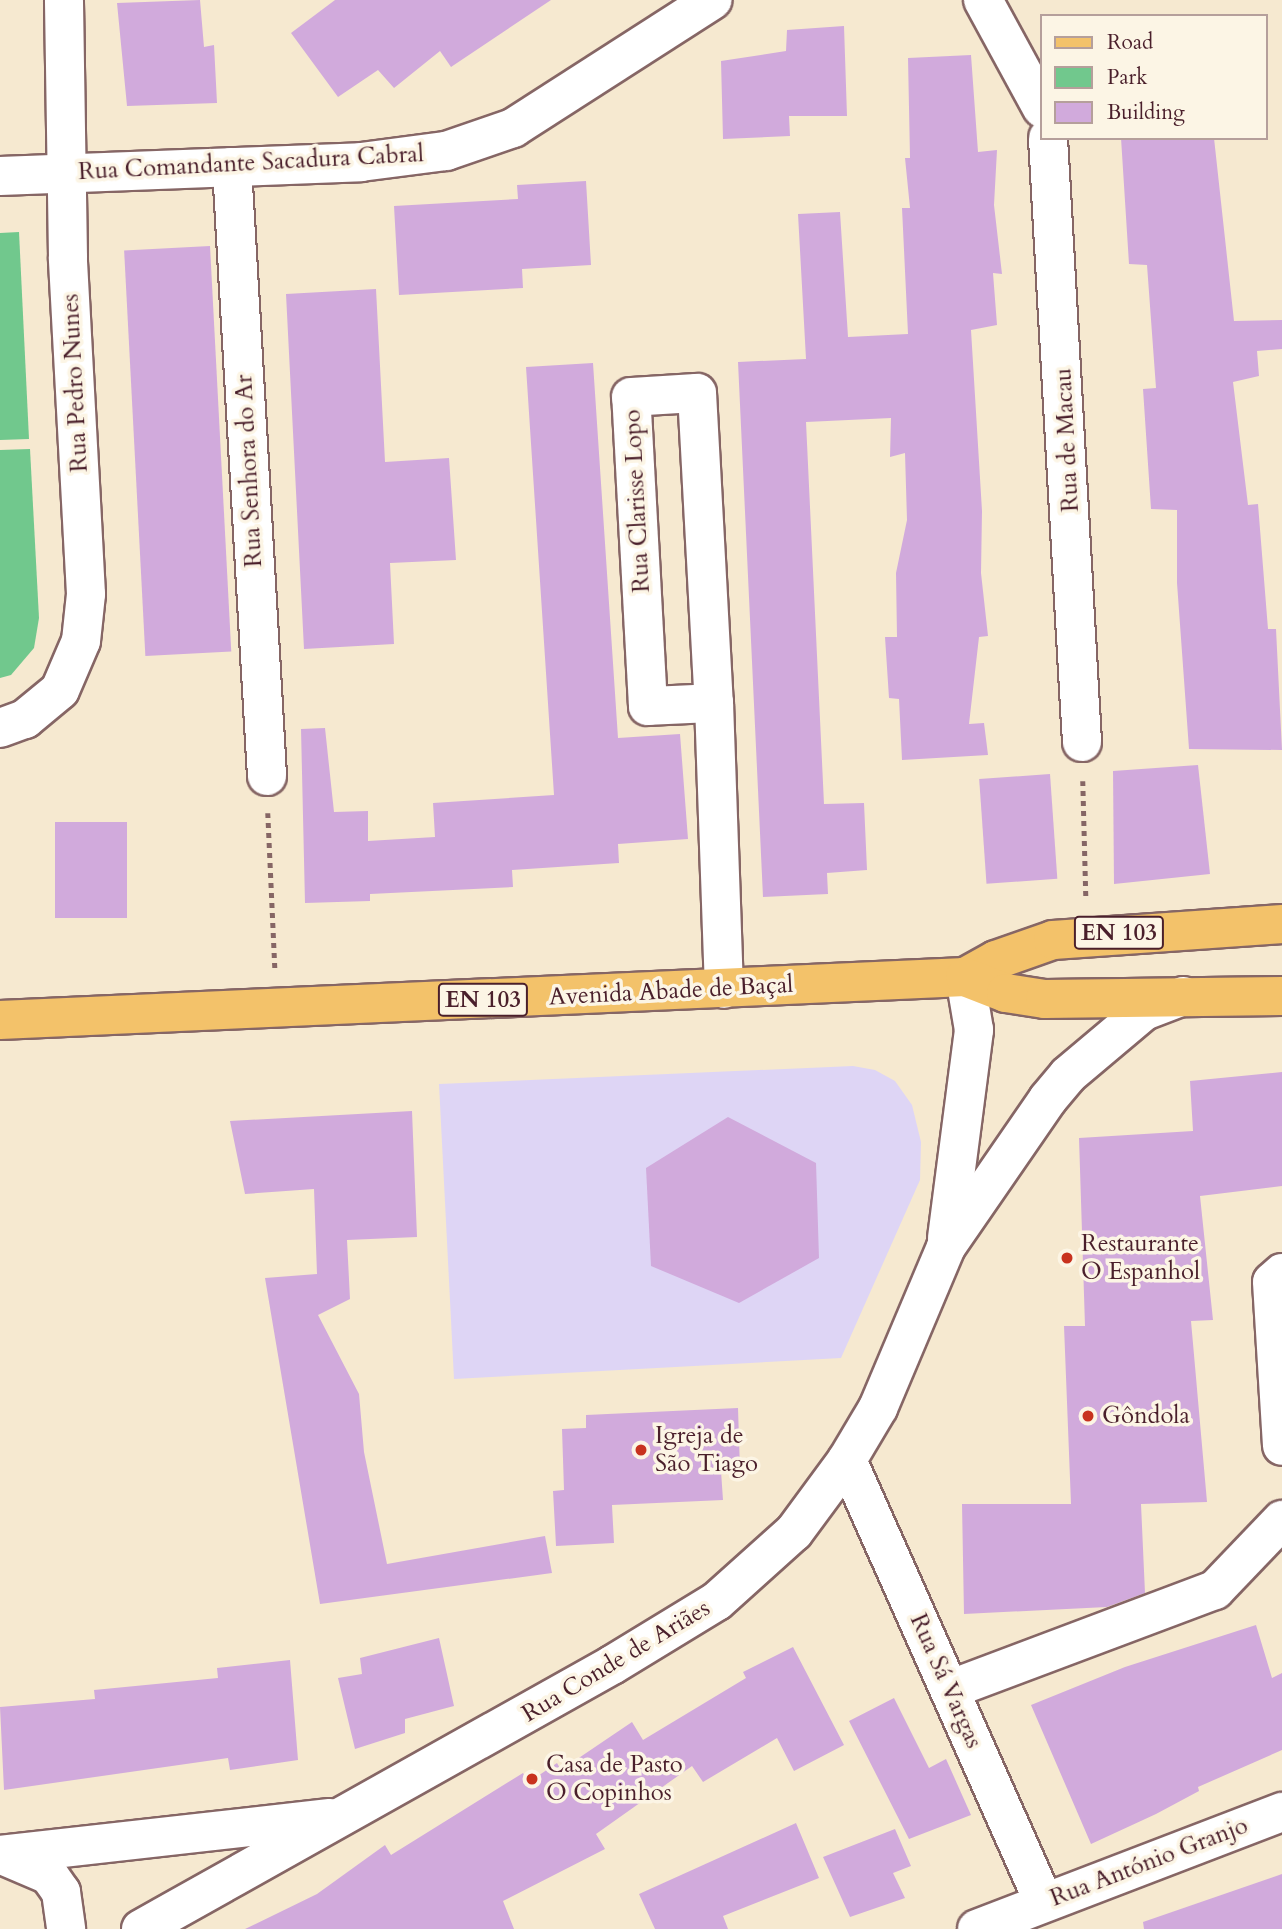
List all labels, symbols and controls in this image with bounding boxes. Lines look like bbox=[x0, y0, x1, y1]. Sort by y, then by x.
legend bbox=[1040, 14, 1268, 140]
text: Road bbox=[1107, 28, 1153, 57]
text: Park bbox=[1107, 63, 1147, 92]
text: Building bbox=[1107, 98, 1185, 127]
street label: Rua Comandante Sacadura Cabral bbox=[77, 140, 425, 186]
street label: Rua Pedro Nunes bbox=[56, 293, 94, 473]
street label: Rua de Macau bbox=[1049, 367, 1085, 513]
street label: Rua Senhora do Ar bbox=[230, 374, 268, 568]
street label: Rua Clarisse Lopo bbox=[618, 409, 656, 593]
road number: EN 103 bbox=[1074, 914, 1164, 952]
street label: Avenida Abade de Baçal bbox=[548, 970, 794, 1012]
road number: EN 103 bbox=[438, 981, 528, 1020]
place label: Restaurante O Espanhol bbox=[1081, 1230, 1200, 1286]
marker: Restaurante O Espanhol bbox=[1059, 1250, 1075, 1266]
place label: Gôndola bbox=[1102, 1402, 1190, 1430]
marker: Gôndola bbox=[1080, 1408, 1096, 1424]
place label: Igreja de São Tiago bbox=[655, 1422, 758, 1478]
marker: Igreja de São Tiago bbox=[633, 1442, 649, 1458]
street label: Rua Conde de Ariães bbox=[517, 1594, 715, 1728]
street label: Rua Sá Vargas bbox=[904, 1609, 988, 1753]
place label: Casa de Pasto O Copinhos bbox=[546, 1751, 683, 1807]
marker: Casa de Pasto O Copinhos bbox=[524, 1771, 540, 1787]
street label: Rua António Granjo bbox=[1046, 1811, 1252, 1913]

